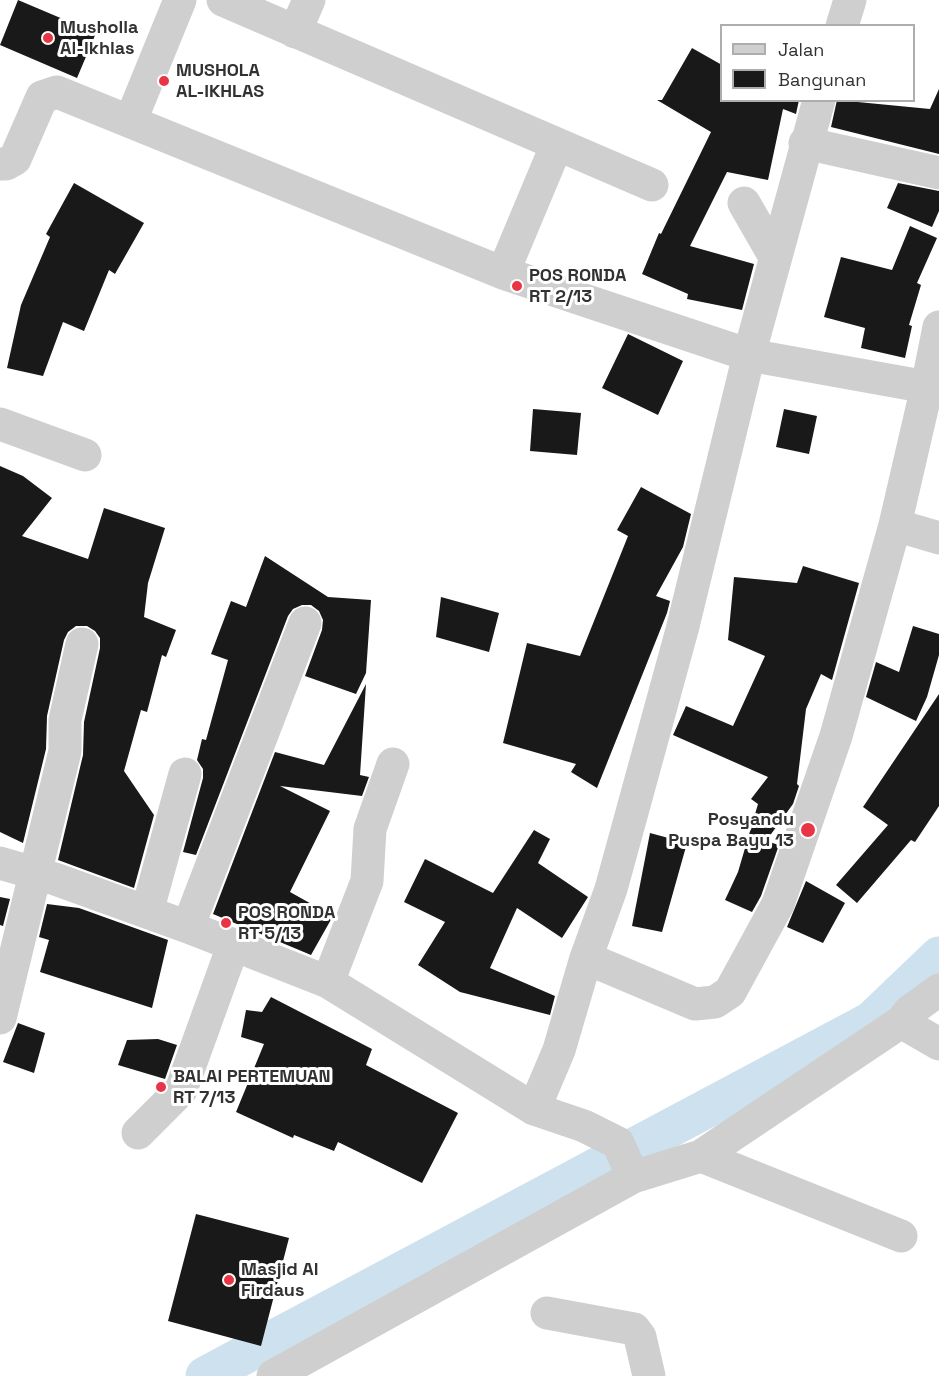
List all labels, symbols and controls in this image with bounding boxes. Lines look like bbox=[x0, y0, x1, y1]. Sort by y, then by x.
place label: Musholla Al-Ikhlas bbox=[60, 17, 138, 60]
legend bbox=[720, 24, 915, 102]
marker: Musholla Al-Ikhlas bbox=[41, 31, 55, 45]
text: Jalan bbox=[778, 38, 824, 61]
place label: MUSHOLA AL-IKHLAS bbox=[176, 60, 264, 103]
text: Bangunan bbox=[778, 68, 866, 91]
marker: MUSHOLA AL-IKHLAS bbox=[157, 74, 171, 88]
place label: POS RONDA RT 2/13 bbox=[529, 265, 626, 308]
marker: POS RONDA RT 2/13 bbox=[510, 279, 524, 293]
place label: Posyandu Puspa Bayu 13 bbox=[668, 809, 794, 852]
marker: Posyandu Puspa Bayu 13 bbox=[799, 821, 817, 839]
place label: POS RONDA RT 5/13 bbox=[238, 902, 335, 944]
marker: POS RONDA RT 5/13 bbox=[219, 916, 233, 930]
place label: BALAI PERTEMUAN RT 7/13 bbox=[173, 1066, 331, 1108]
marker: BALAI PERTEMUAN RT 7/13 bbox=[154, 1080, 168, 1094]
place label: Masjid Al Firdaus bbox=[241, 1259, 319, 1302]
marker: Masjid Al Firdaus bbox=[222, 1273, 236, 1287]

